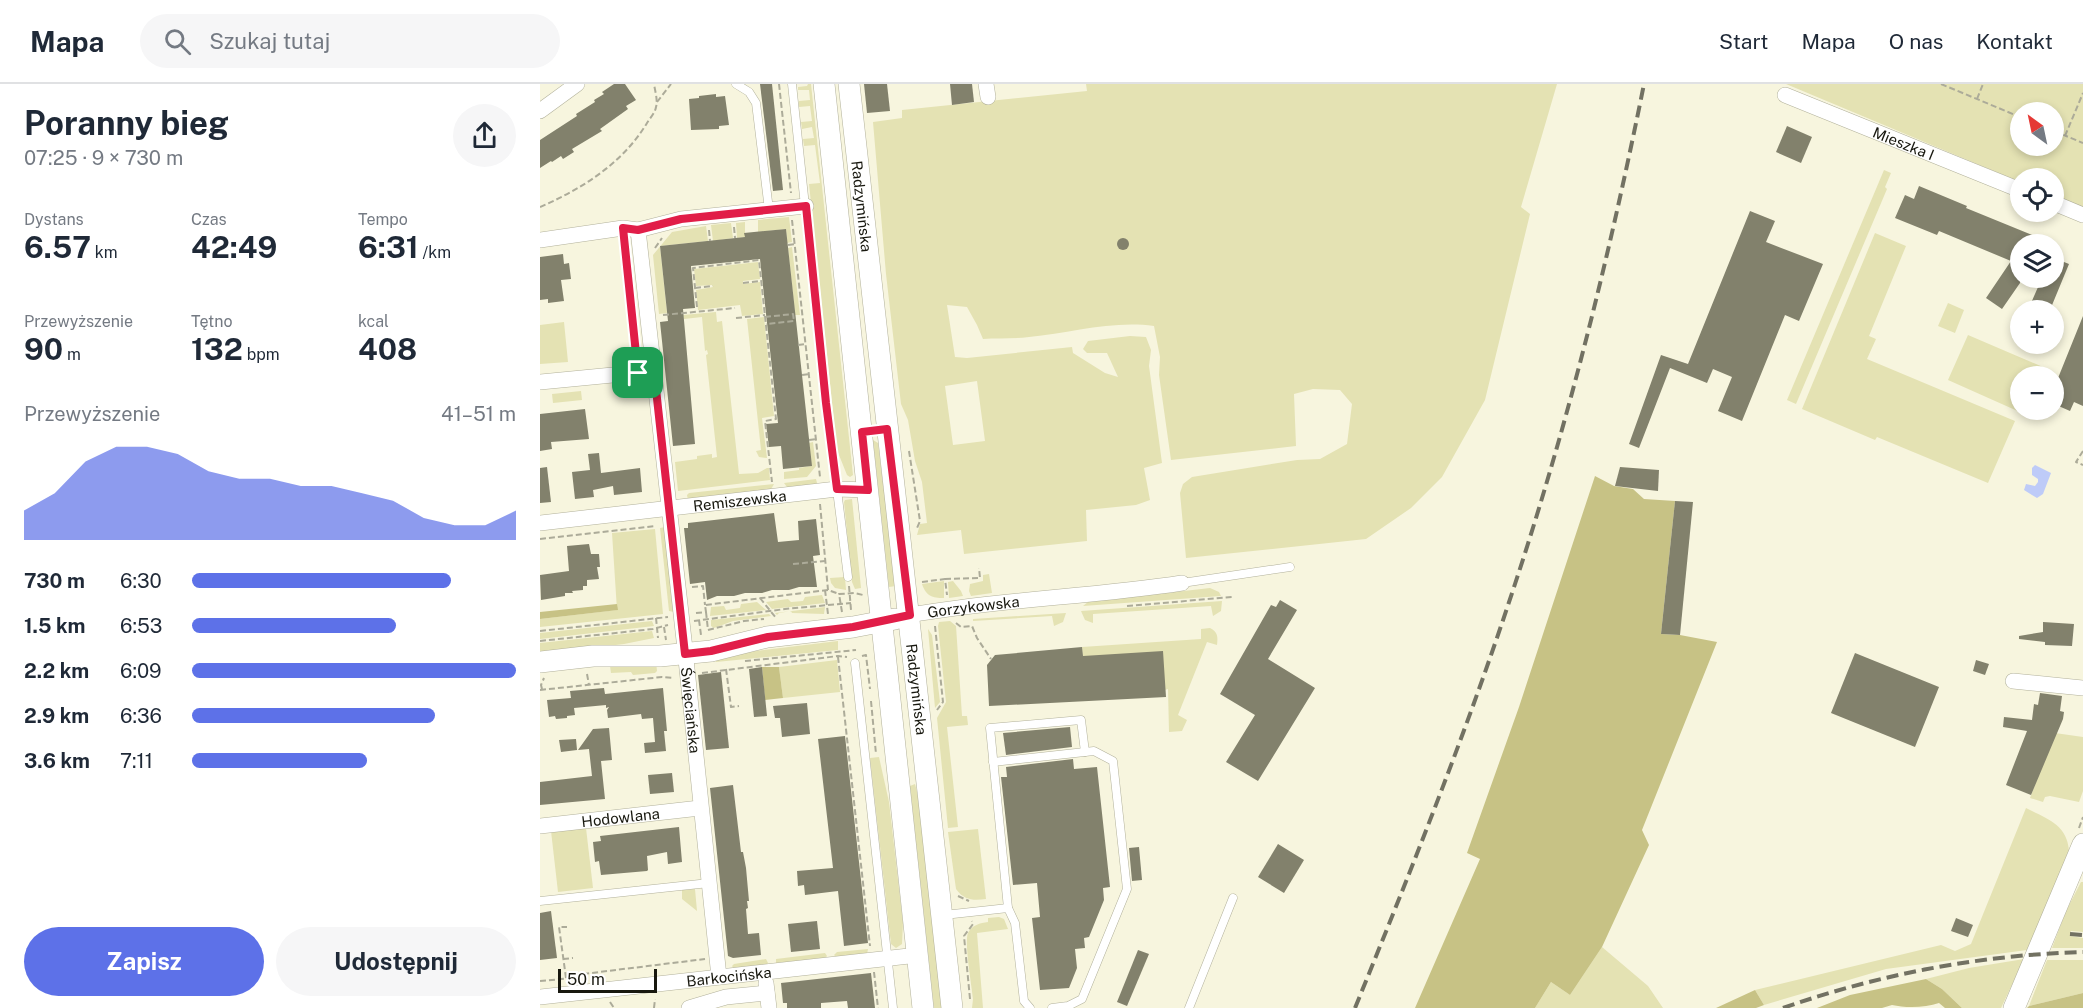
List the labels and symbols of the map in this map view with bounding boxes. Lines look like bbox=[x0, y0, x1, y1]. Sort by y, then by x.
north arrow bbox=[2010, 102, 2064, 156]
street label: Mieszka I bbox=[1871, 123, 1937, 163]
street label: Radzymińska bbox=[849, 160, 876, 253]
pin bbox=[612, 347, 663, 398]
street label: Remiszewska bbox=[692, 486, 787, 514]
street label: Gorzykowska bbox=[926, 592, 1020, 620]
street label: Radzymińska bbox=[904, 643, 931, 736]
street label: Święciańska bbox=[678, 666, 704, 754]
street label: Hodowlana bbox=[580, 804, 661, 830]
street label: Barkocińska bbox=[685, 963, 772, 989]
scale bar bbox=[558, 966, 657, 994]

